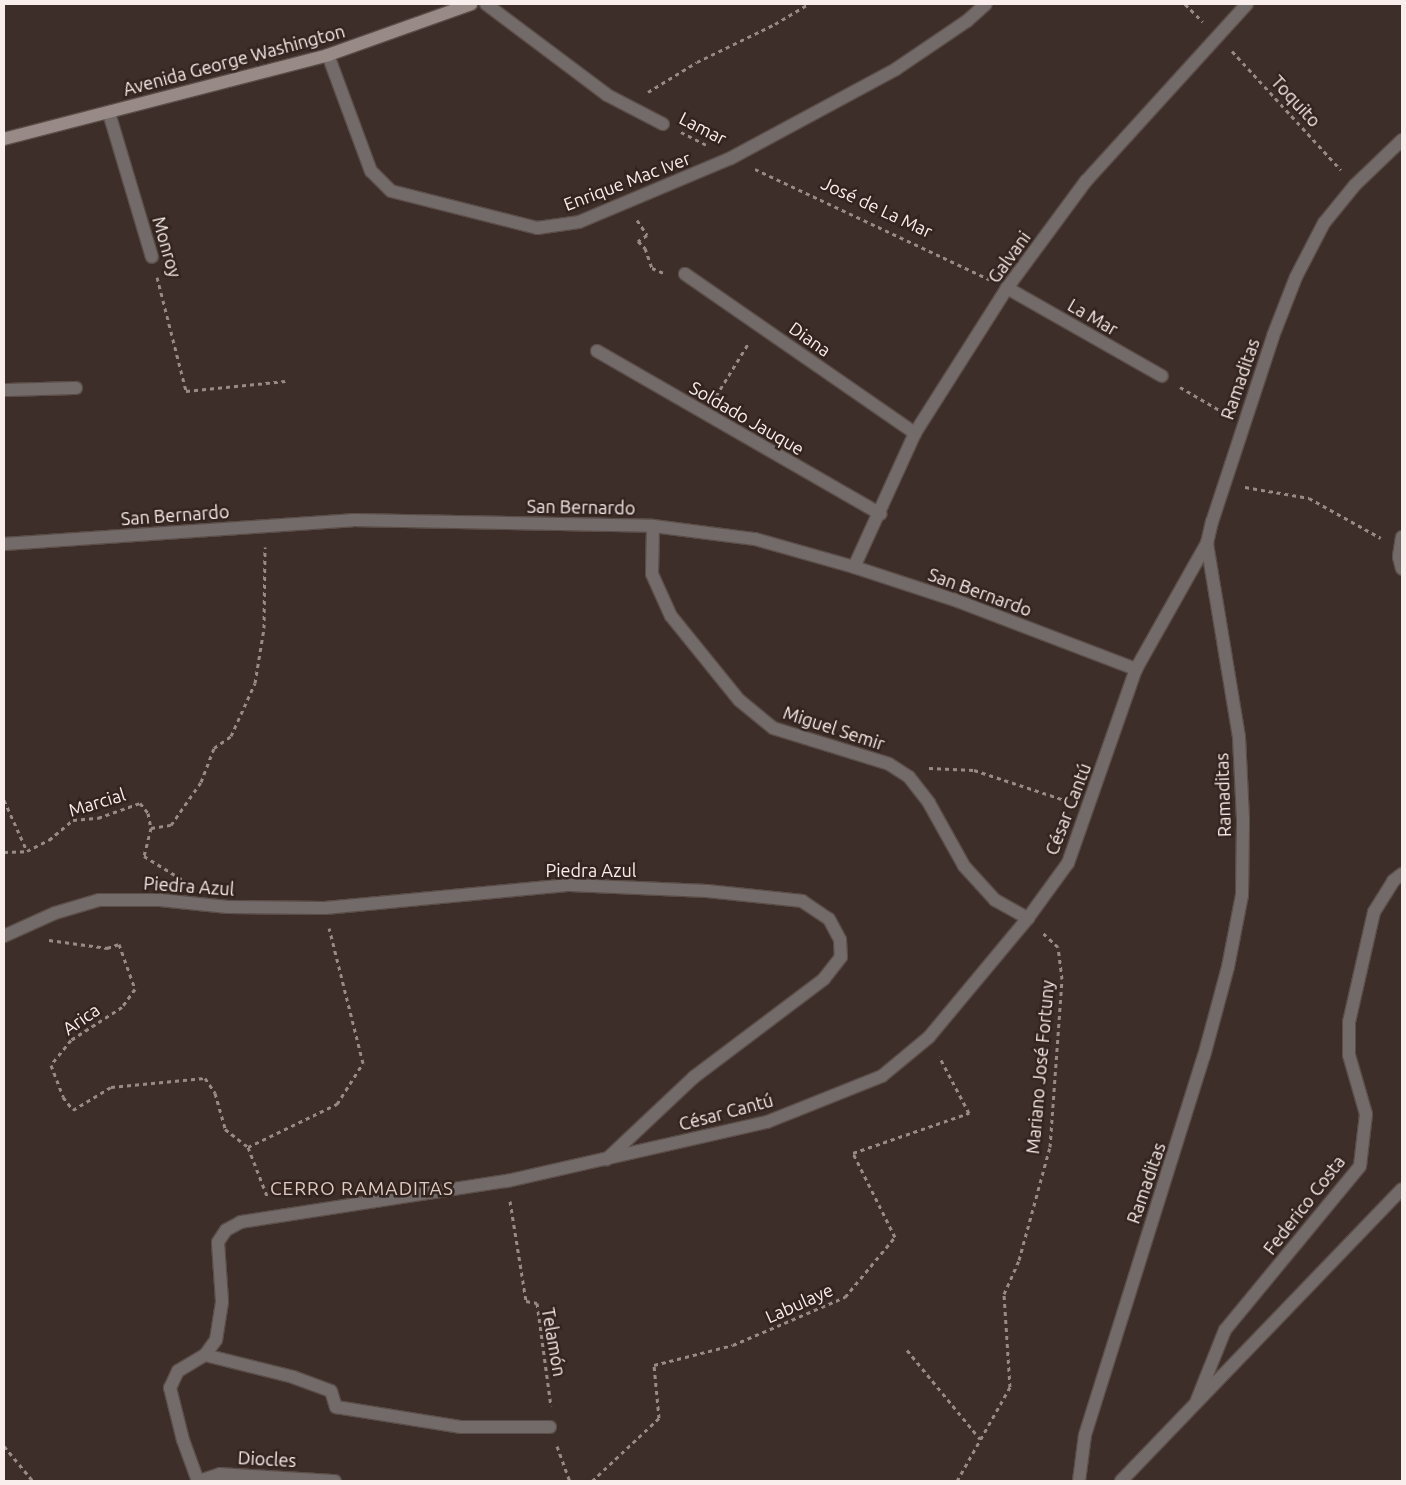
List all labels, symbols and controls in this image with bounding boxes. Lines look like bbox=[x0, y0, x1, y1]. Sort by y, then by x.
street label: Avenida George Washington bbox=[121, 20, 347, 100]
street label: Toquito bbox=[1267, 71, 1325, 131]
street label: Lamar bbox=[676, 107, 730, 149]
street label: Enrique Mac Iver bbox=[561, 147, 693, 215]
street label: José de La Mar bbox=[818, 172, 936, 242]
street label: Monroy bbox=[148, 214, 186, 280]
street label: Galvani bbox=[983, 227, 1035, 287]
street label: La Mar bbox=[1064, 294, 1122, 340]
street label: Diana bbox=[785, 317, 835, 361]
street label: Ramaditas bbox=[1216, 336, 1264, 422]
street label: Soldado Jauque bbox=[686, 376, 808, 460]
street label: San Bernardo bbox=[526, 495, 636, 519]
street label: San Bernardo bbox=[120, 500, 230, 530]
street label: San Bernardo bbox=[925, 563, 1035, 621]
street label: Miguel Semir bbox=[780, 701, 888, 755]
street label: Ramaditas bbox=[1211, 753, 1235, 837]
street label: César Cantú bbox=[1041, 760, 1095, 858]
street label: Marcial bbox=[66, 783, 128, 821]
street label: Piedra Azul bbox=[545, 859, 637, 881]
street label: Piedra Azul bbox=[143, 872, 235, 900]
street label: Mariano José Fortuny bbox=[1022, 979, 1058, 1155]
street label: Arica bbox=[58, 999, 104, 1039]
street label: César Cantú bbox=[676, 1089, 776, 1135]
street label: Ramaditas bbox=[1122, 1140, 1170, 1226]
street label: Federico Costa bbox=[1259, 1151, 1349, 1259]
district label: CERRO RAMADITAS bbox=[268, 1178, 456, 1200]
street label: Labulaye bbox=[762, 1279, 836, 1327]
street label: Telamón bbox=[537, 1306, 571, 1378]
street label: Diocles bbox=[237, 1447, 297, 1471]

